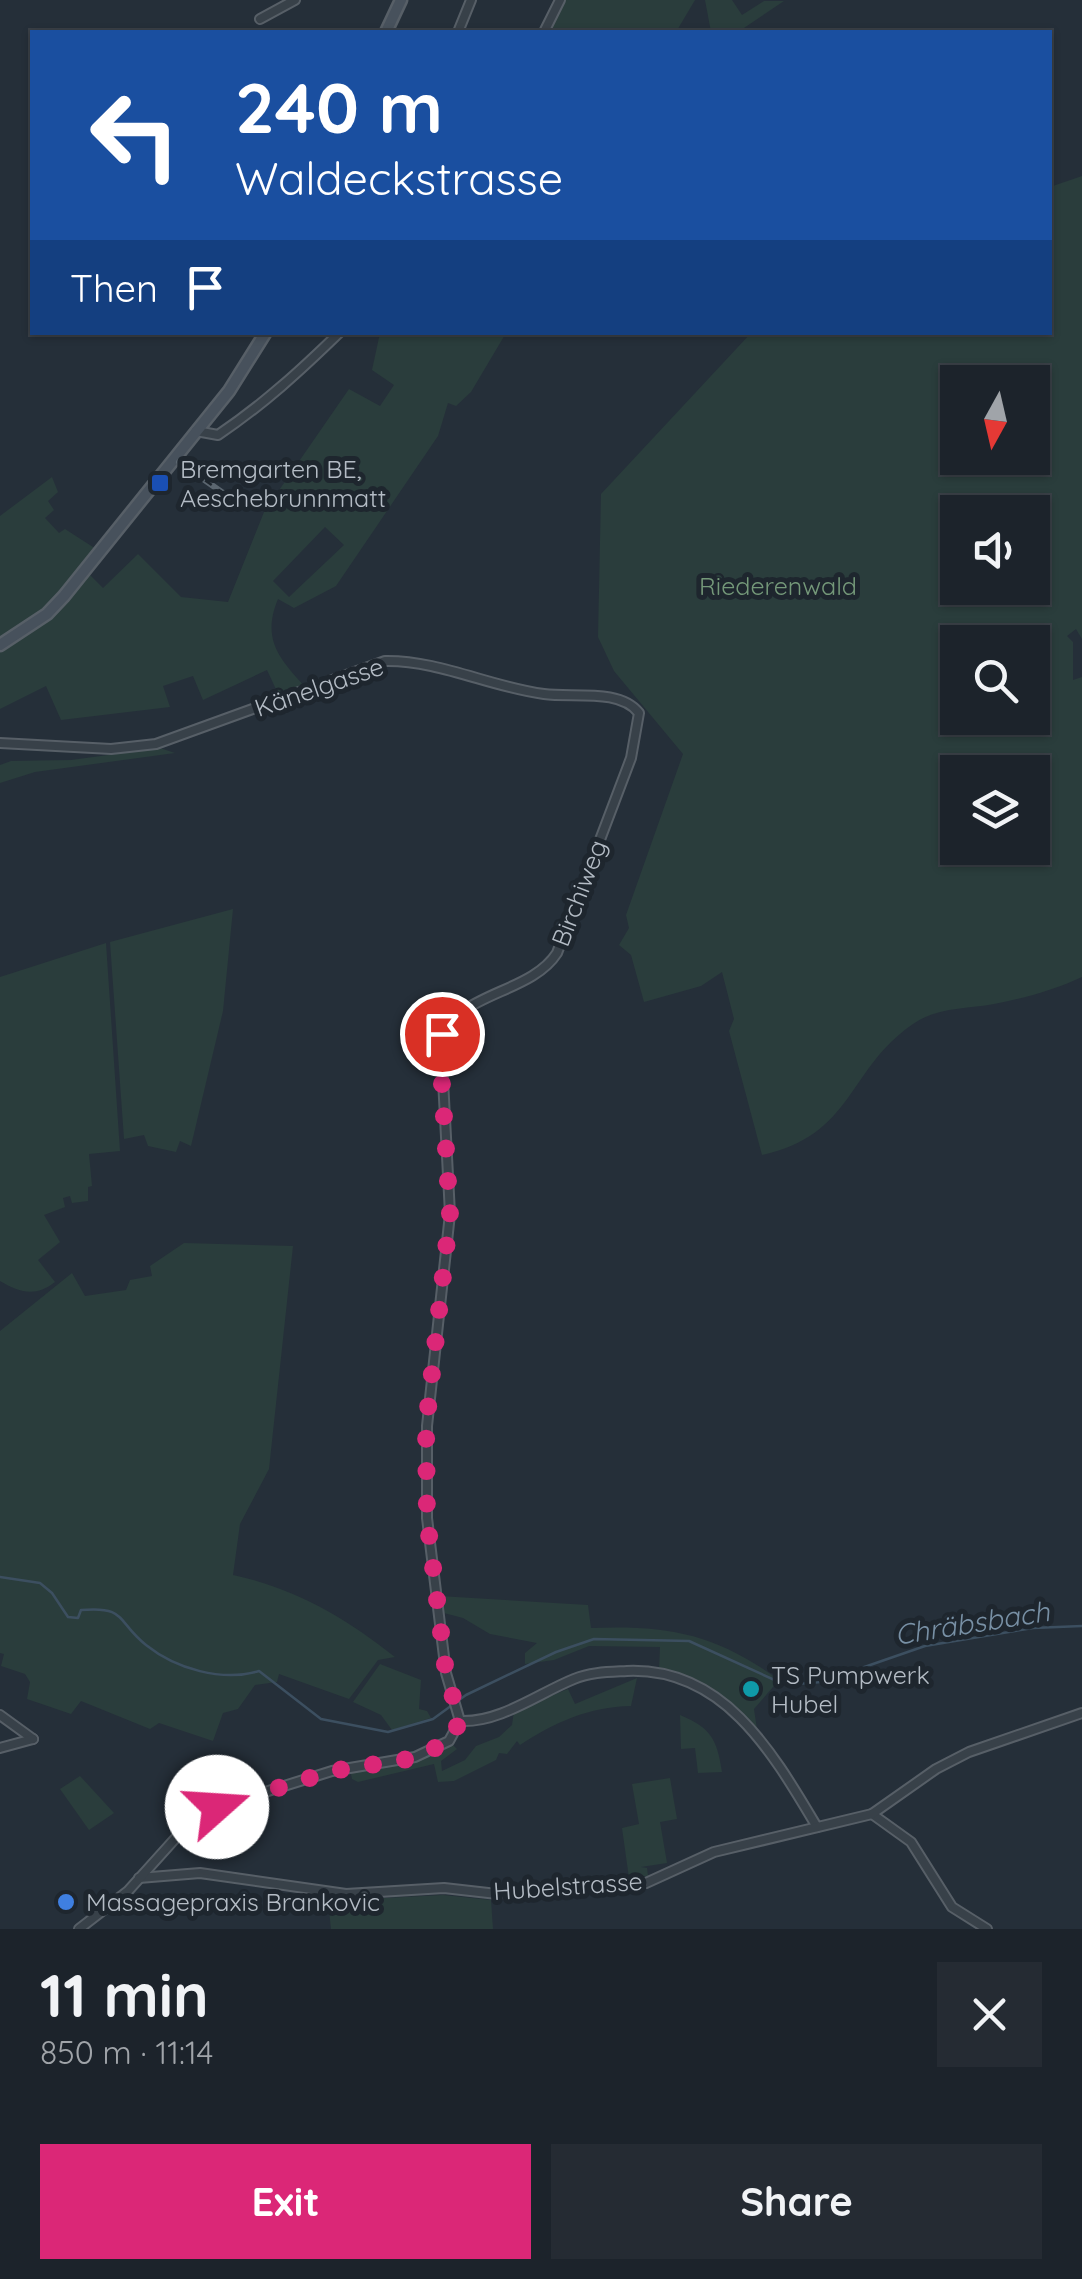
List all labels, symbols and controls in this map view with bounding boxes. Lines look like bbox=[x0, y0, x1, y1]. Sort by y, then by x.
text: 240 m bbox=[235, 63, 443, 151]
icon: left bbox=[70, 70, 200, 200]
text: Waldeckstrasse bbox=[235, 150, 563, 206]
icon: arrive bbox=[178, 260, 233, 315]
text: Then bbox=[70, 264, 158, 312]
north arrow bbox=[940, 365, 1050, 475]
map controls bbox=[940, 365, 1050, 865]
place label: Bremgarten BE, Aeschebrunnmatt bbox=[180, 453, 386, 513]
marker: Bremgarten BE, Aeschebrunnmatt bbox=[149, 472, 171, 494]
button: sound bbox=[940, 495, 1050, 605]
park label: Riederenwald bbox=[699, 570, 857, 601]
button: search bbox=[940, 625, 1050, 735]
street label: Känelgasse bbox=[250, 650, 387, 723]
button: layers bbox=[940, 755, 1050, 865]
street label: Birchiweg bbox=[544, 835, 613, 950]
pin bbox=[400, 992, 485, 1077]
icon: arrive bbox=[415, 1007, 470, 1062]
water label: Chräbsbach bbox=[892, 1593, 1053, 1652]
place label: TS Pumpwerk Hubel bbox=[771, 1659, 930, 1719]
marker: TS Pumpwerk Hubel bbox=[740, 1678, 762, 1700]
position arrow bbox=[165, 1755, 269, 1859]
street label: Hubelstrasse bbox=[492, 1865, 644, 1906]
place label: Massagepraxis Brankovic bbox=[86, 1886, 380, 1917]
marker: Massagepraxis Brankovic bbox=[55, 1891, 77, 1913]
text: 11 min bbox=[40, 1957, 209, 2032]
button: close bbox=[937, 1962, 1042, 2067]
text: 850 m · 11:14 bbox=[40, 2032, 213, 2072]
button: Exit bbox=[40, 2144, 531, 2259]
button: Share bbox=[551, 2144, 1042, 2259]

